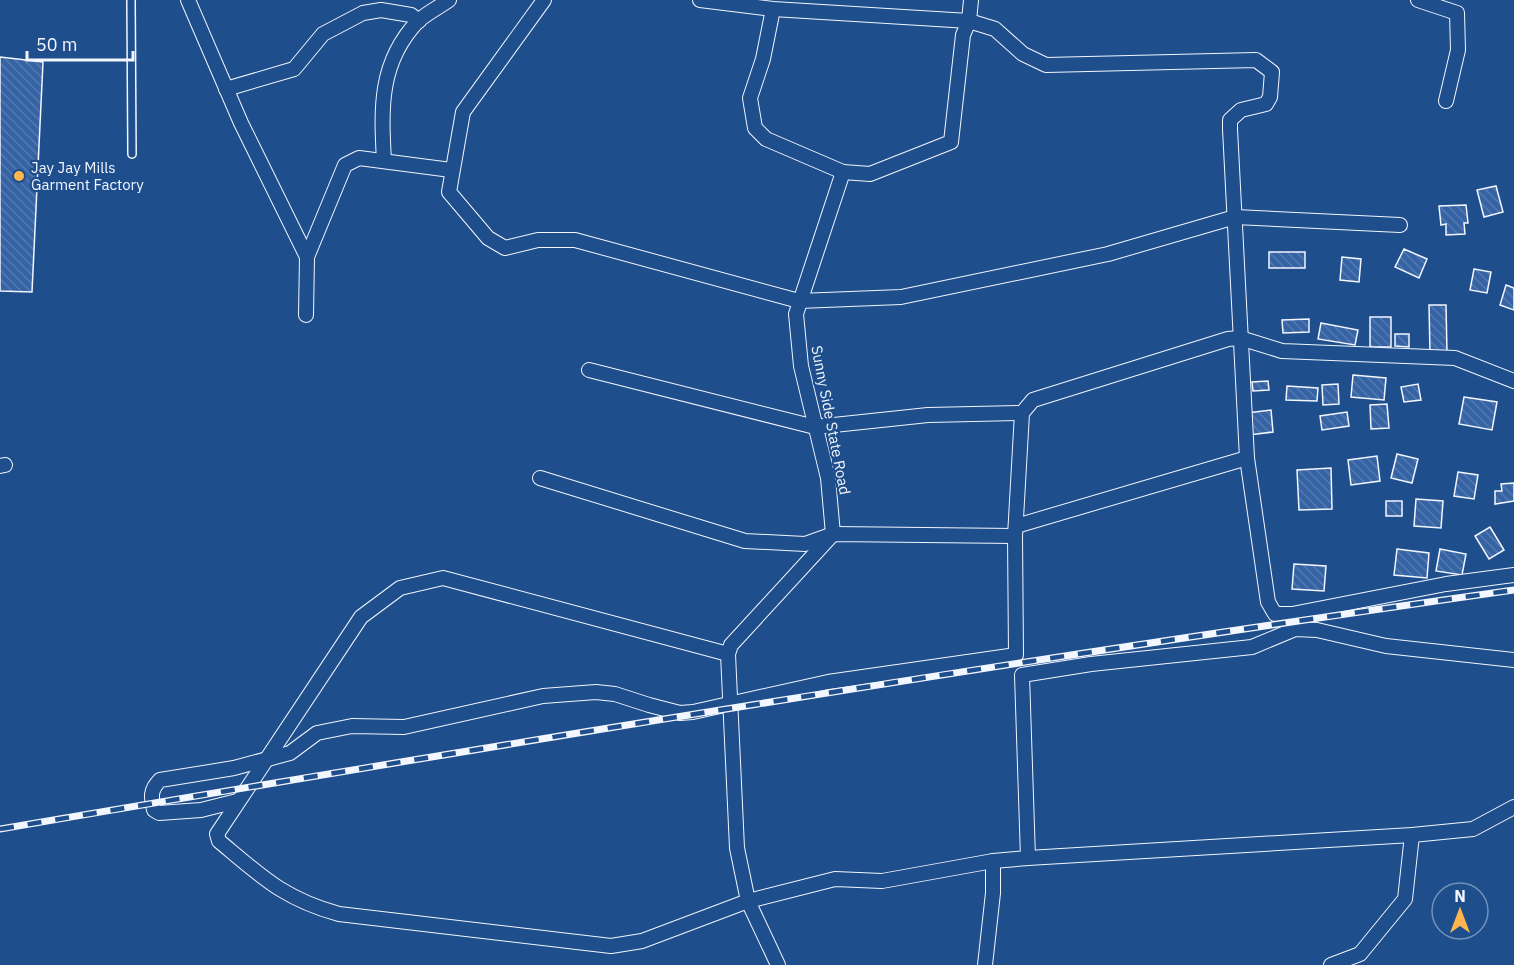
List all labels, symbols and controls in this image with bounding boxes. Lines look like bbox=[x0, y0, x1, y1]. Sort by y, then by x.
scale bar bbox=[27, 24, 134, 62]
text: 50 m bbox=[36, 33, 78, 56]
place label: Jay Jay Mills Garment Factory bbox=[31, 158, 144, 194]
marker: Jay Jay Mills Garment Factory bbox=[12, 169, 26, 183]
street label: Sunny Side State Road bbox=[807, 344, 855, 496]
north arrow bbox=[1430, 881, 1490, 941]
text: N bbox=[1454, 886, 1466, 906]

